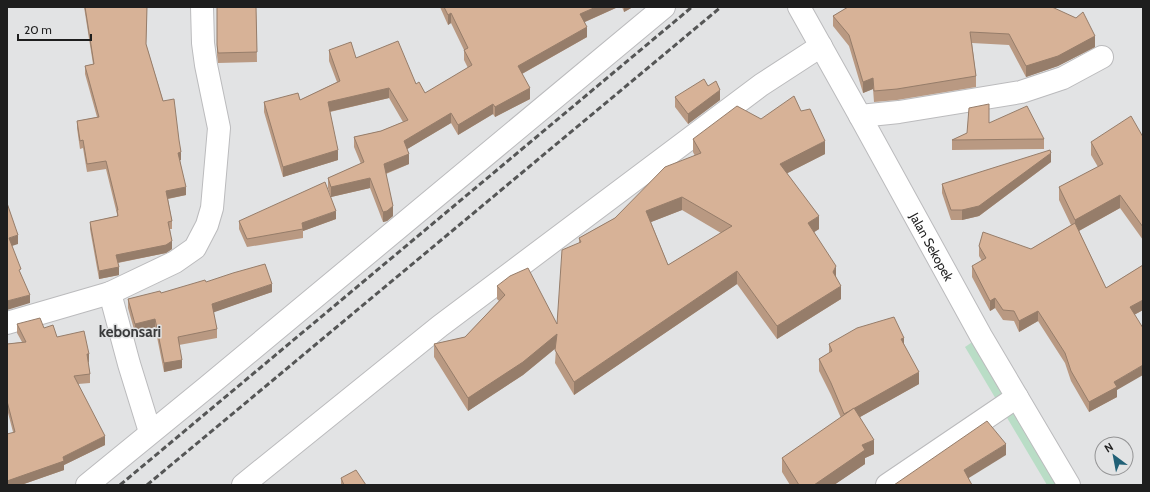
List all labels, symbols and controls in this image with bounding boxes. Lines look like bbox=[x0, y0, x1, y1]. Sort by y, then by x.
scale bar bbox=[18, 16, 91, 42]
text: 20 m bbox=[24, 22, 52, 37]
street label: Jalan Sekopek bbox=[906, 209, 957, 284]
district label: kebonsari bbox=[99, 323, 161, 341]
north arrow bbox=[1094, 436, 1134, 476]
text: N bbox=[1102, 440, 1116, 456]

